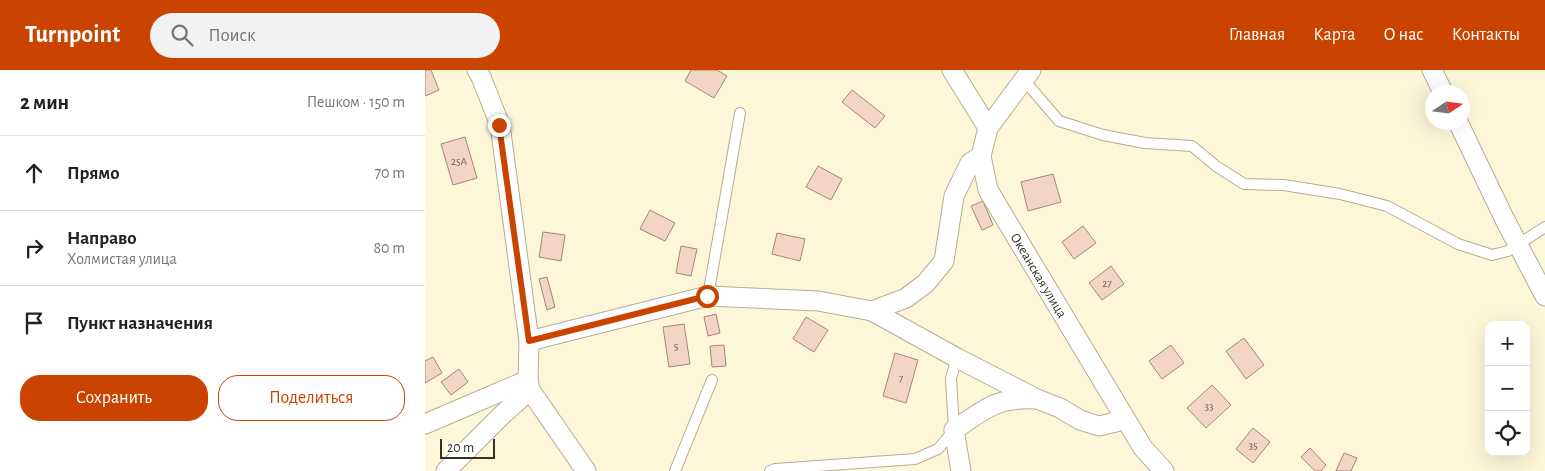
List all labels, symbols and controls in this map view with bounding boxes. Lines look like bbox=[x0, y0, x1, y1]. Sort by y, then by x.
search box bbox=[150, 13, 500, 58]
icon: search bbox=[168, 21, 196, 49]
text: Turnpoint bbox=[25, 23, 120, 47]
text: Поиск bbox=[208, 26, 256, 45]
text: Главная bbox=[1229, 26, 1285, 44]
text: Карта bbox=[1313, 26, 1355, 44]
text: О нас bbox=[1383, 26, 1424, 44]
text: Контакты bbox=[1452, 26, 1520, 44]
north arrow bbox=[1425, 85, 1470, 130]
text: 2 мин bbox=[20, 92, 69, 113]
text: Пешком · 150 m bbox=[307, 94, 405, 110]
route end bbox=[488, 114, 511, 137]
house number: 25А bbox=[451, 156, 468, 167]
icon: ahead bbox=[20, 159, 48, 187]
text: Прямо bbox=[67, 164, 120, 183]
text: 70 m bbox=[374, 165, 405, 181]
text: Направо bbox=[67, 229, 137, 248]
street label: Океанская улица bbox=[1007, 231, 1069, 321]
icon: right bbox=[20, 234, 48, 262]
text: 80 m bbox=[374, 240, 405, 256]
text: Холмистая улица bbox=[67, 251, 177, 267]
house number: 27 bbox=[1102, 278, 1112, 289]
route start bbox=[696, 285, 719, 308]
icon: arrive bbox=[20, 309, 48, 337]
text: Пункт назначения bbox=[67, 314, 213, 333]
map controls bbox=[1485, 321, 1530, 456]
button: + bbox=[1485, 321, 1530, 366]
house number: 5 bbox=[674, 341, 679, 352]
button: − bbox=[1485, 366, 1530, 411]
house number: 7 bbox=[899, 373, 904, 384]
button: Сохранить bbox=[20, 375, 208, 421]
button: Поделиться bbox=[218, 375, 405, 421]
house number: 33 bbox=[1204, 401, 1214, 412]
button: locate bbox=[1485, 411, 1530, 456]
scale bar bbox=[440, 436, 495, 459]
house number: 35 bbox=[1248, 440, 1258, 451]
text: 20 m bbox=[447, 441, 474, 455]

